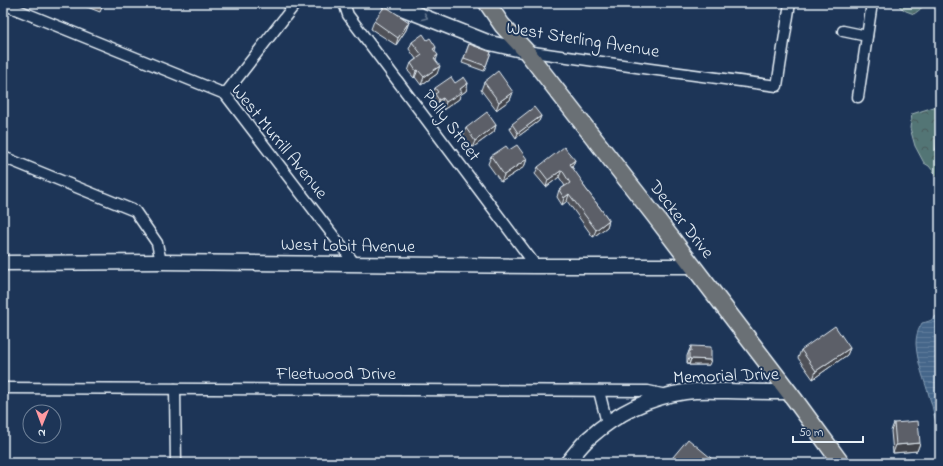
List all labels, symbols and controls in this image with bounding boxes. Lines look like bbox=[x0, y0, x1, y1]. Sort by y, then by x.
one-way arrow bbox=[422, 13, 429, 21]
street label: West Sterling Avenue bbox=[504, 16, 662, 67]
street label: West Murrill Avenue bbox=[224, 79, 334, 206]
street label: Polly Street bbox=[415, 85, 486, 168]
street label: Decker Drive bbox=[641, 175, 720, 266]
street label: West Lobit Avenue bbox=[281, 233, 416, 261]
street label: Fleetwood Drive bbox=[275, 362, 397, 388]
street label: Memorial Drive bbox=[673, 362, 780, 392]
north arrow bbox=[22, 404, 62, 444]
scale bar bbox=[793, 418, 863, 444]
text: 50 m bbox=[799, 424, 823, 442]
text: N bbox=[38, 425, 46, 441]

